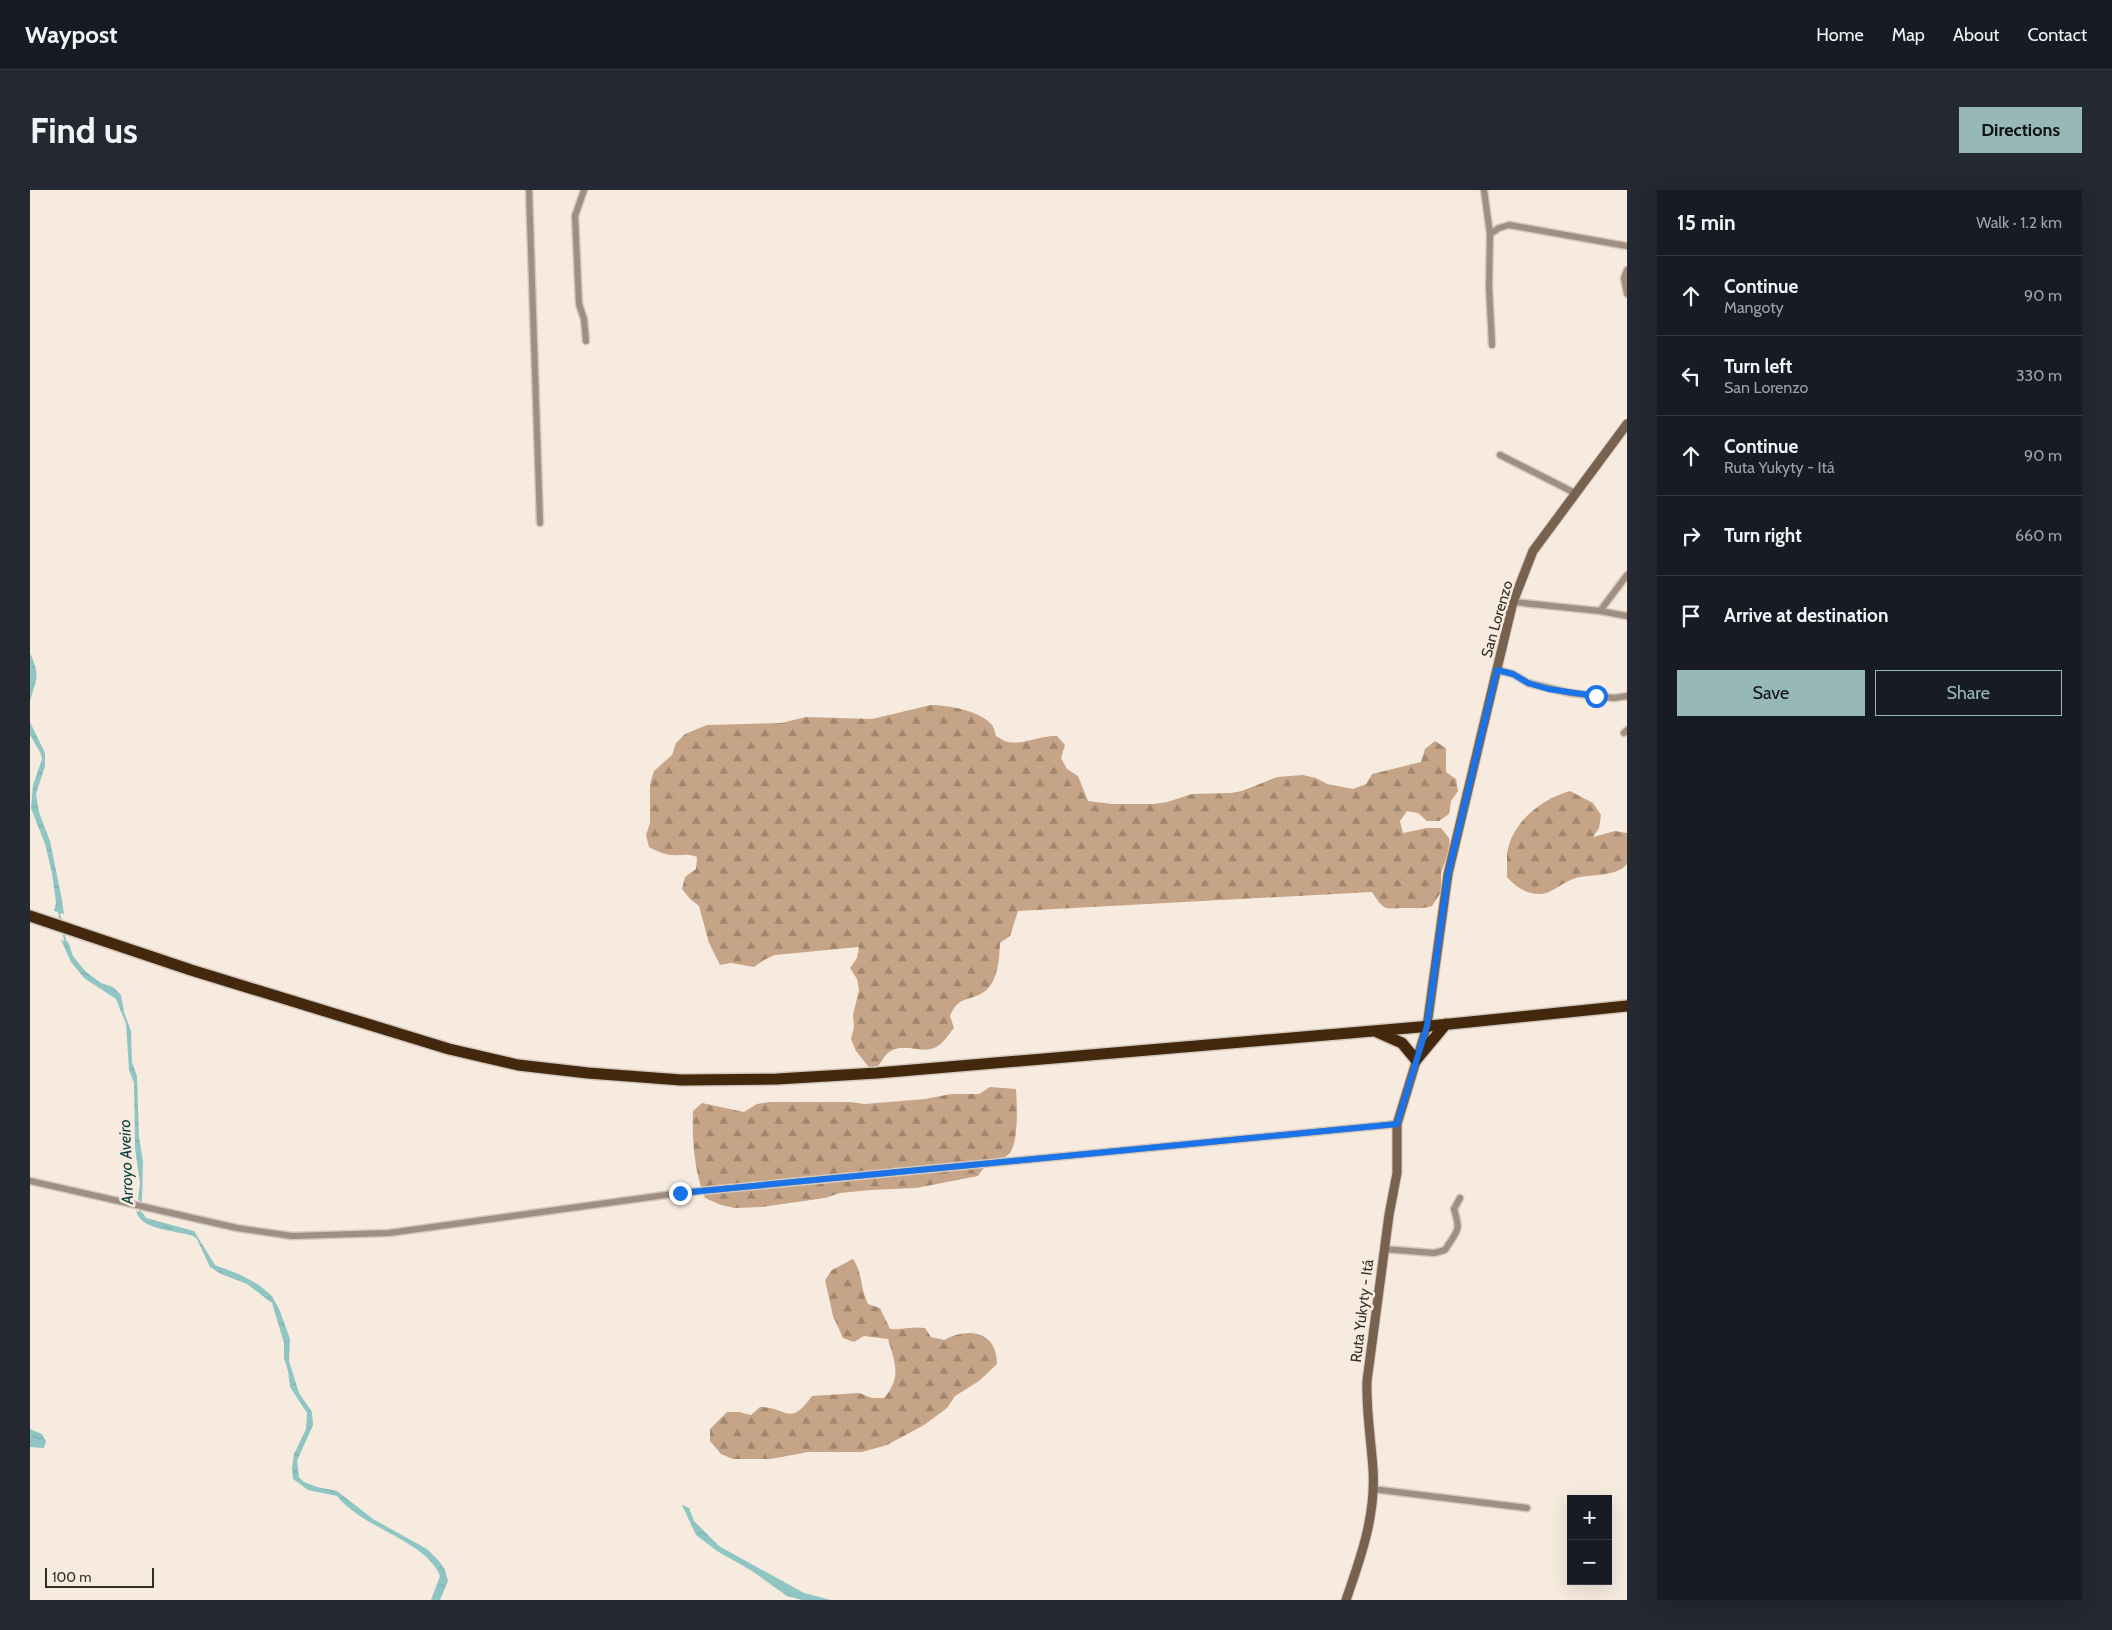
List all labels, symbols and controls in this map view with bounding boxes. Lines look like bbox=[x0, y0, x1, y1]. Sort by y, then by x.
text: Waypost bbox=[25, 20, 117, 49]
text: Home bbox=[1816, 24, 1864, 46]
text: Map bbox=[1892, 24, 1925, 46]
text: About bbox=[1953, 24, 1999, 46]
text: Contact bbox=[2027, 24, 2087, 46]
button: Directions bbox=[1959, 107, 2082, 153]
text: Find us bbox=[30, 109, 138, 152]
text: 15 min bbox=[1677, 210, 1736, 235]
text: Walk · 1.2 km bbox=[1976, 213, 2062, 232]
text: Continue bbox=[1724, 275, 1798, 298]
icon: ahead bbox=[1677, 282, 1705, 310]
text: 90 m bbox=[2024, 286, 2062, 305]
text: Mangoty bbox=[1724, 298, 1784, 317]
text: Turn left bbox=[1724, 355, 1792, 378]
icon: left bbox=[1677, 362, 1705, 390]
text: 330 m bbox=[2016, 366, 2062, 385]
text: San Lorenzo bbox=[1724, 378, 1808, 397]
text: Continue bbox=[1724, 435, 1798, 458]
icon: ahead bbox=[1677, 442, 1705, 470]
text: 90 m bbox=[2024, 446, 2062, 465]
text: Ruta Yukyty - Itá bbox=[1724, 458, 1835, 477]
icon: right bbox=[1677, 522, 1705, 550]
text: Turn right bbox=[1724, 524, 1802, 547]
text: 660 m bbox=[2015, 526, 2062, 545]
street label: San Lorenzo bbox=[1477, 578, 1517, 660]
icon: arrive bbox=[1677, 602, 1705, 630]
text: Arrive at destination bbox=[1724, 604, 1888, 627]
button: Save bbox=[1677, 670, 1865, 716]
button: Share bbox=[1875, 670, 2062, 716]
route start bbox=[1585, 685, 1608, 708]
water label: Arroyo Aveiro bbox=[115, 1119, 137, 1206]
route end bbox=[669, 1182, 692, 1205]
street label: Ruta Yukyty - Itá bbox=[1347, 1258, 1377, 1364]
map controls bbox=[1567, 1495, 1612, 1585]
button: + bbox=[1567, 1495, 1612, 1540]
button: − bbox=[1567, 1540, 1612, 1585]
scale bar bbox=[45, 1565, 154, 1588]
text: 100 m bbox=[52, 1568, 92, 1586]

